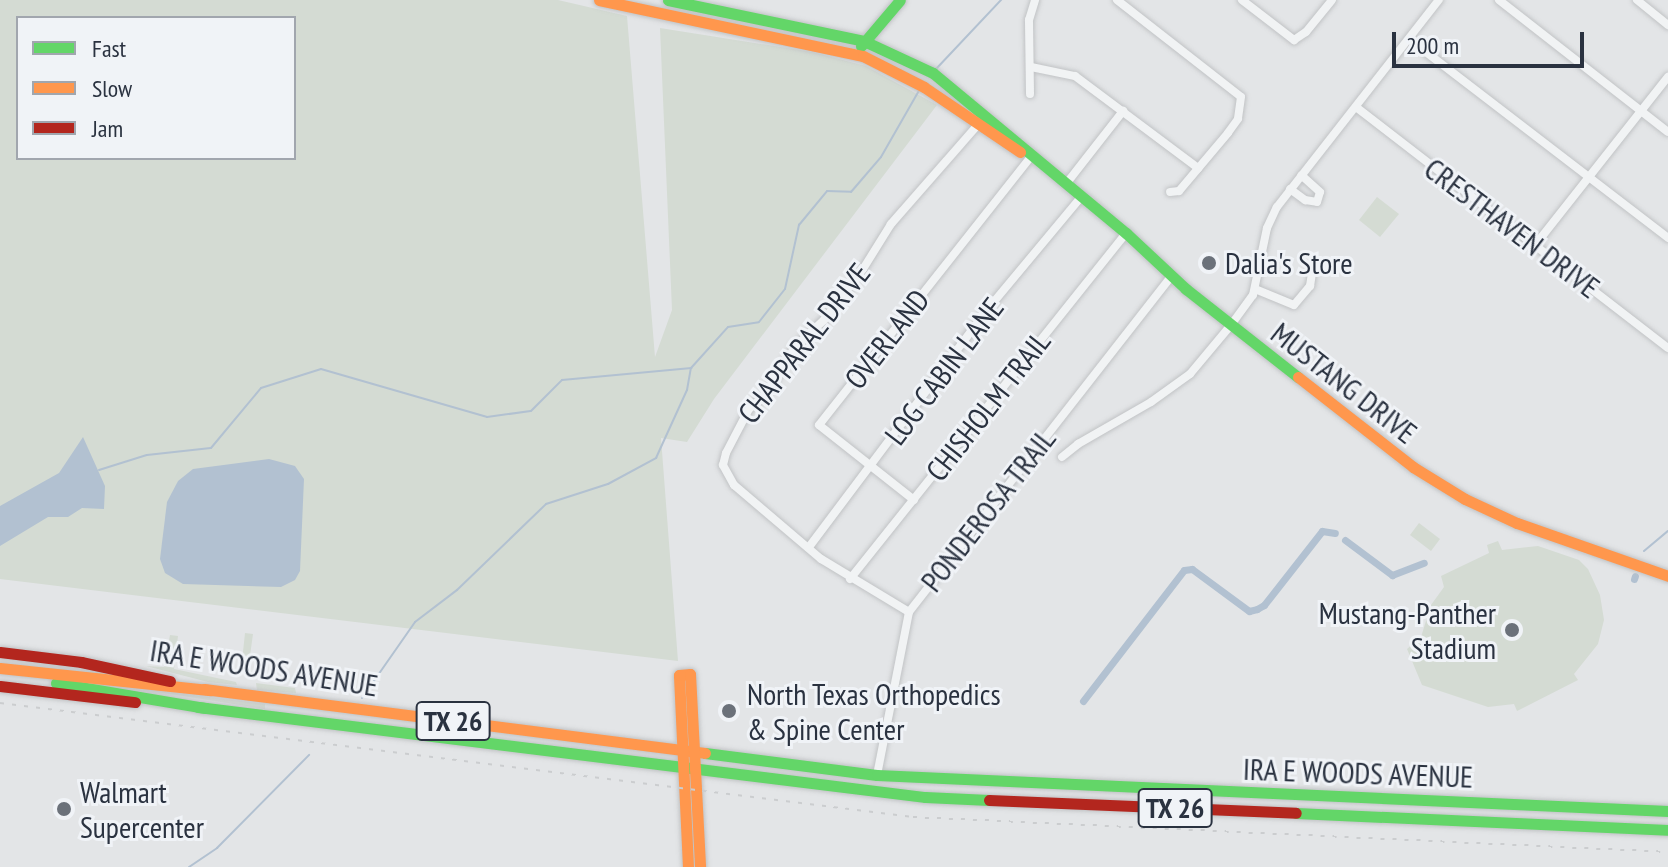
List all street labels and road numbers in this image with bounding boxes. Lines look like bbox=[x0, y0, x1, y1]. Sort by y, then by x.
street label: CRESTHAVEN DRIVE bbox=[1418, 151, 1606, 305]
street label: CHAPPARAL DRIVE bbox=[730, 255, 878, 431]
street label: OVERLAND bbox=[837, 282, 937, 396]
street label: LOG CABIN LANE bbox=[877, 290, 1011, 452]
street label: MUSTANG DRIVE bbox=[1264, 315, 1424, 451]
street label: CHISHOLM TRAIL bbox=[918, 324, 1058, 488]
street label: PONDEROSA TRAIL bbox=[913, 421, 1063, 599]
street label: IRA E WOODS AVENUE bbox=[146, 632, 382, 704]
road number: TX 26 bbox=[415, 697, 491, 745]
street label: IRA E WOODS AVENUE bbox=[1241, 751, 1475, 795]
road number: TX 26 bbox=[1137, 784, 1213, 832]

